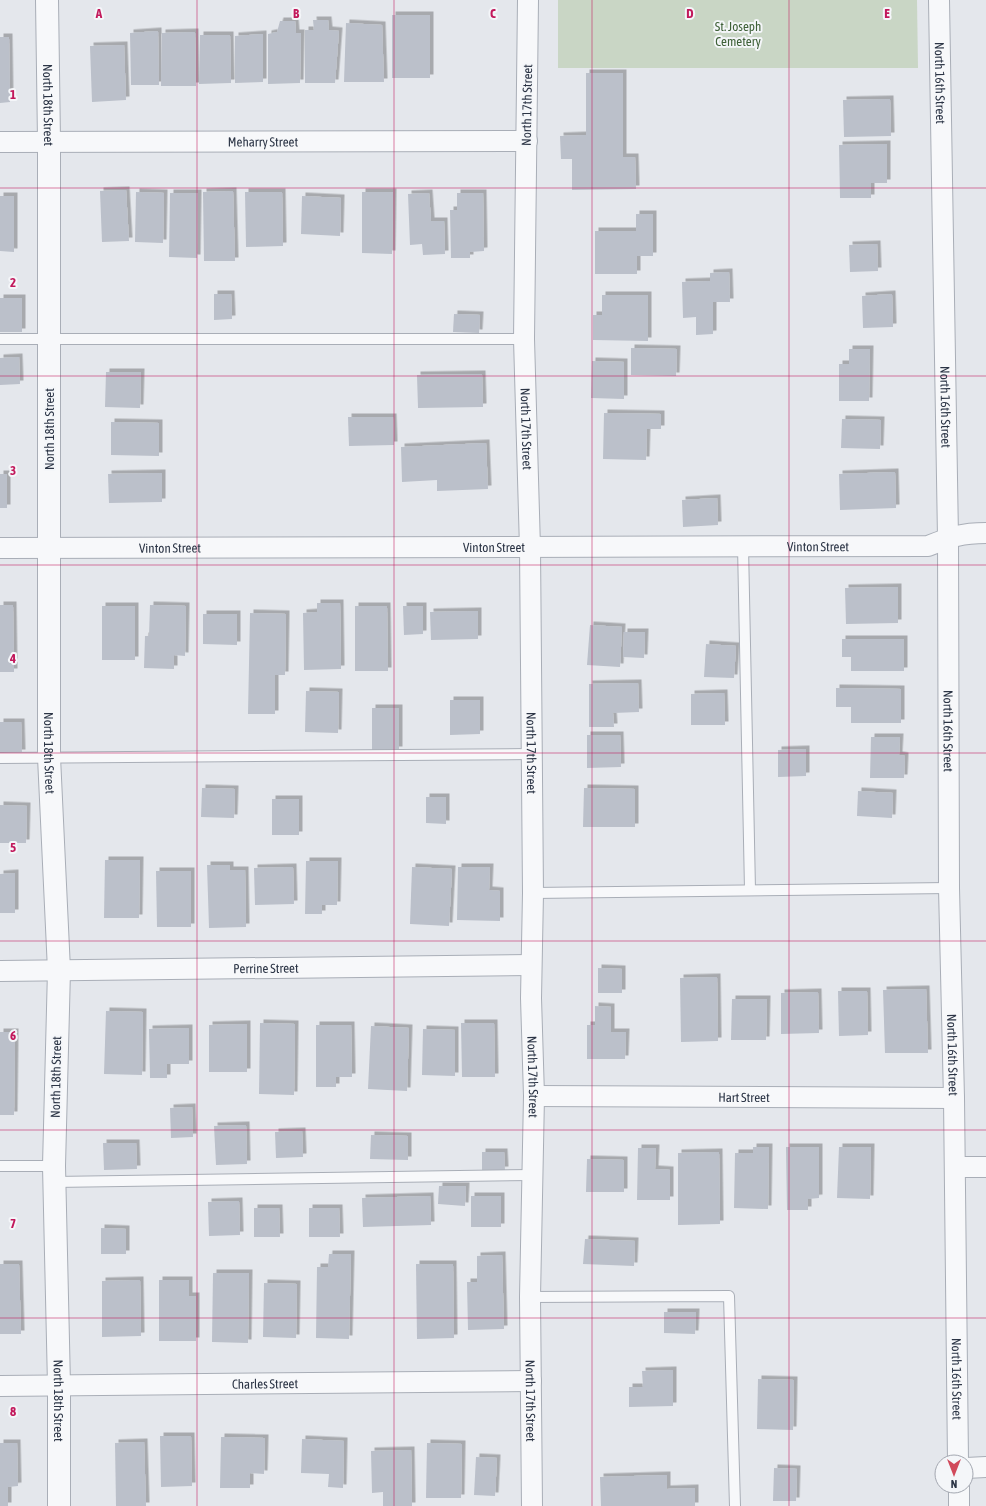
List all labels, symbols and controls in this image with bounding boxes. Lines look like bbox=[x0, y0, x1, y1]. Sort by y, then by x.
text: A bbox=[95, 6, 103, 21]
text: B bbox=[293, 6, 300, 21]
text: C bbox=[490, 6, 496, 21]
text: D bbox=[686, 6, 694, 21]
text: E bbox=[884, 6, 890, 21]
park label: St. Joseph Cemetery bbox=[715, 19, 761, 49]
street label: North 16th Street bbox=[932, 42, 949, 124]
street label: North 18th Street bbox=[40, 64, 57, 146]
street label: North 17th Street bbox=[519, 64, 535, 146]
text: 1 bbox=[10, 87, 16, 102]
street label: Meharry Street bbox=[228, 134, 298, 149]
text: 2 bbox=[10, 275, 16, 290]
street label: North 16th Street bbox=[938, 366, 954, 448]
street label: North 18th Street bbox=[42, 388, 57, 470]
street label: North 17th Street bbox=[518, 388, 535, 470]
text: 3 bbox=[10, 463, 16, 478]
street label: Vinton Street bbox=[463, 539, 525, 555]
street label: Vinton Street bbox=[787, 539, 849, 554]
street label: Vinton Street bbox=[139, 540, 201, 555]
text: 4 bbox=[9, 651, 16, 666]
street label: North 16th Street bbox=[941, 690, 956, 772]
street label: North 18th Street bbox=[42, 712, 58, 795]
street label: North 17th Street bbox=[524, 712, 540, 794]
text: 5 bbox=[10, 840, 16, 855]
street label: Perrine Street bbox=[233, 960, 299, 976]
street label: North 16th Street bbox=[944, 1014, 961, 1096]
text: 6 bbox=[10, 1028, 16, 1043]
street label: North 18th Street bbox=[48, 1036, 64, 1118]
street label: North 17th Street bbox=[525, 1036, 542, 1118]
street label: Hart Street bbox=[718, 1089, 770, 1105]
text: 7 bbox=[10, 1216, 16, 1231]
street label: North 16th Street bbox=[949, 1338, 965, 1420]
street label: North 18th Street bbox=[51, 1359, 67, 1442]
street label: North 17th Street bbox=[523, 1360, 539, 1442]
street label: Charles Street bbox=[232, 1376, 298, 1391]
text: 8 bbox=[10, 1404, 16, 1419]
north arrow bbox=[934, 1454, 974, 1494]
text: N bbox=[951, 1478, 957, 1490]

